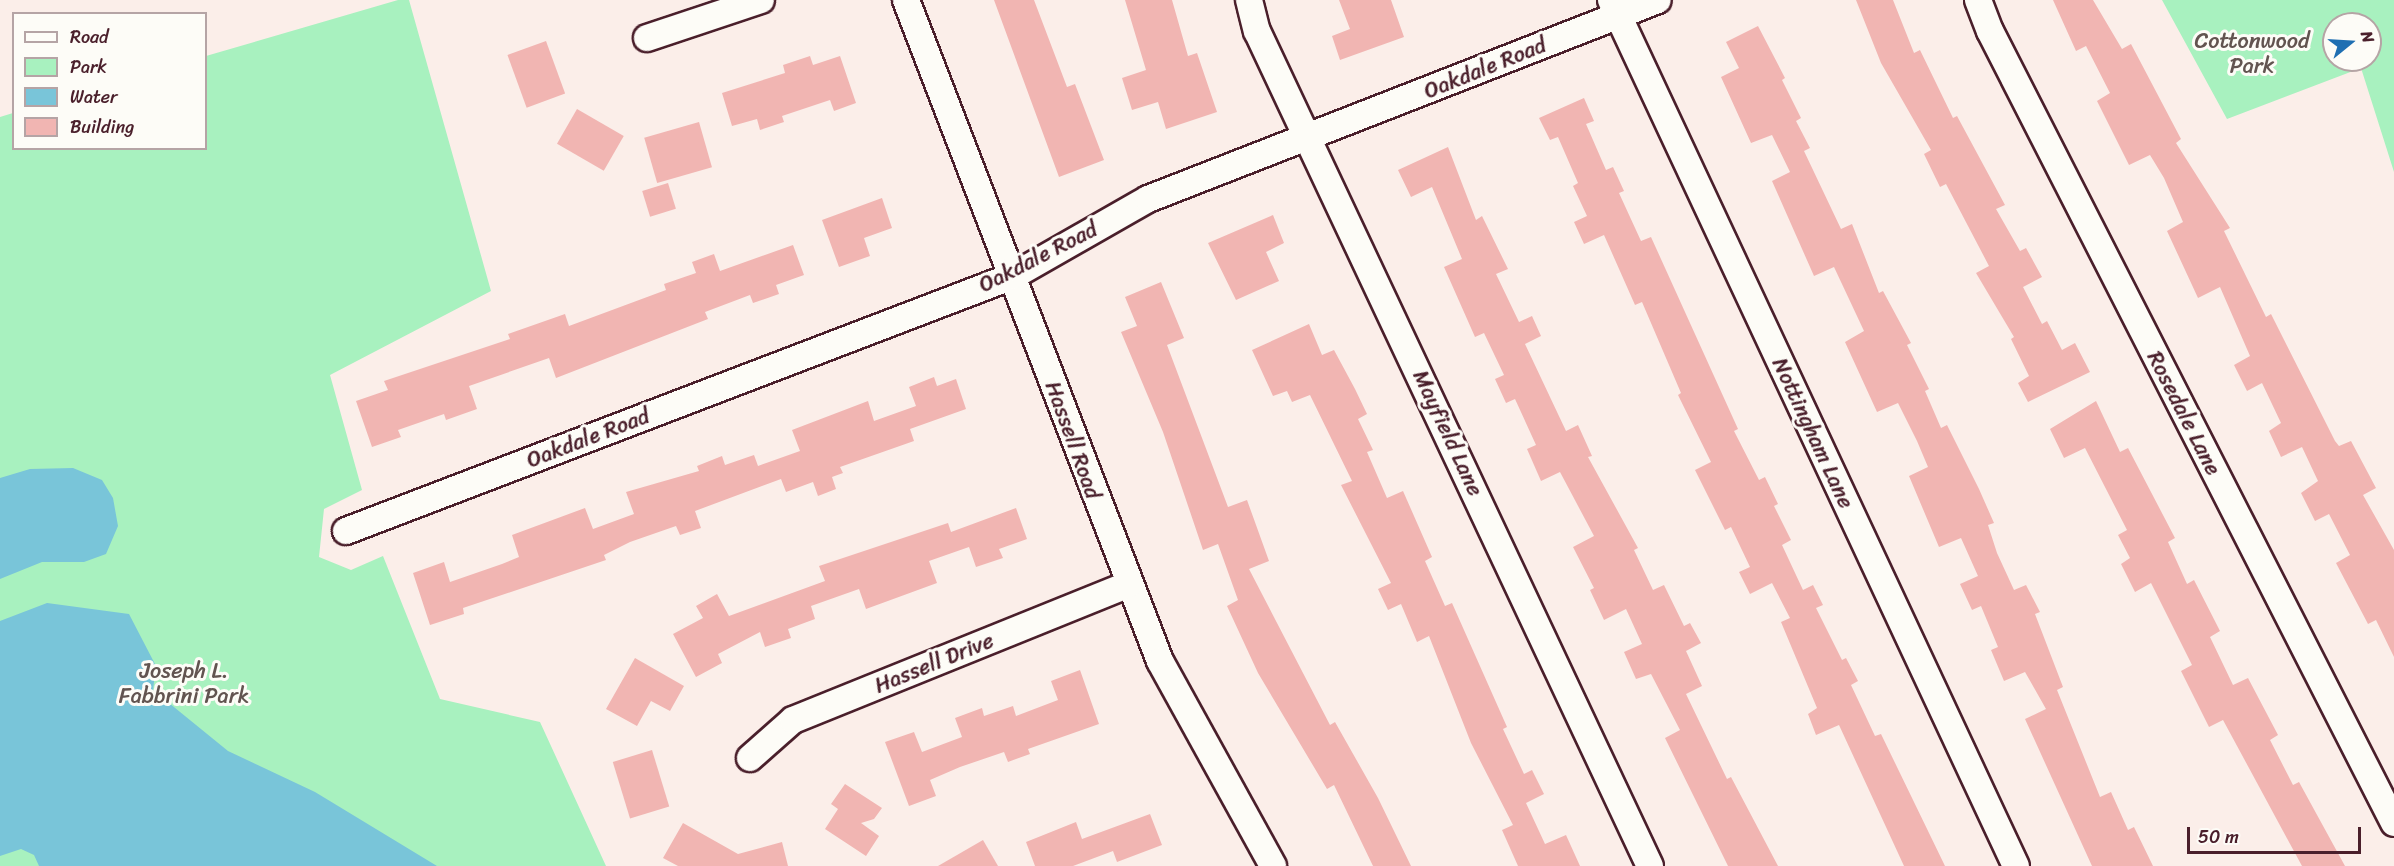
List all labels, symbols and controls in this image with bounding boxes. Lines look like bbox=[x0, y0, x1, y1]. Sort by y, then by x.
legend bbox=[12, 12, 207, 150]
north arrow bbox=[2322, 12, 2382, 72]
text: Road bbox=[70, 21, 109, 53]
park label: Cottonwood Park bbox=[2195, 27, 2309, 78]
text: N bbox=[2352, 27, 2383, 47]
street label: Oakdale Road bbox=[1420, 32, 1550, 104]
text: Park bbox=[70, 51, 107, 83]
text: Water bbox=[70, 81, 117, 113]
text: Building bbox=[70, 111, 134, 143]
street label: Oakdale Road bbox=[974, 216, 1102, 298]
street label: Rosedale Lane bbox=[2141, 346, 2227, 480]
street label: Nottingham Lane bbox=[1767, 353, 1859, 513]
street label: Mayfield Lane bbox=[1407, 366, 1489, 500]
street label: Hassell Road bbox=[1039, 377, 1107, 503]
street label: Oakdale Road bbox=[523, 402, 653, 474]
street label: Hassell Drive bbox=[871, 627, 997, 699]
park label: Joseph L. Fabbrini Park bbox=[119, 657, 249, 708]
scale bar bbox=[2190, 815, 2364, 853]
text: 50 m bbox=[2198, 821, 2239, 853]

